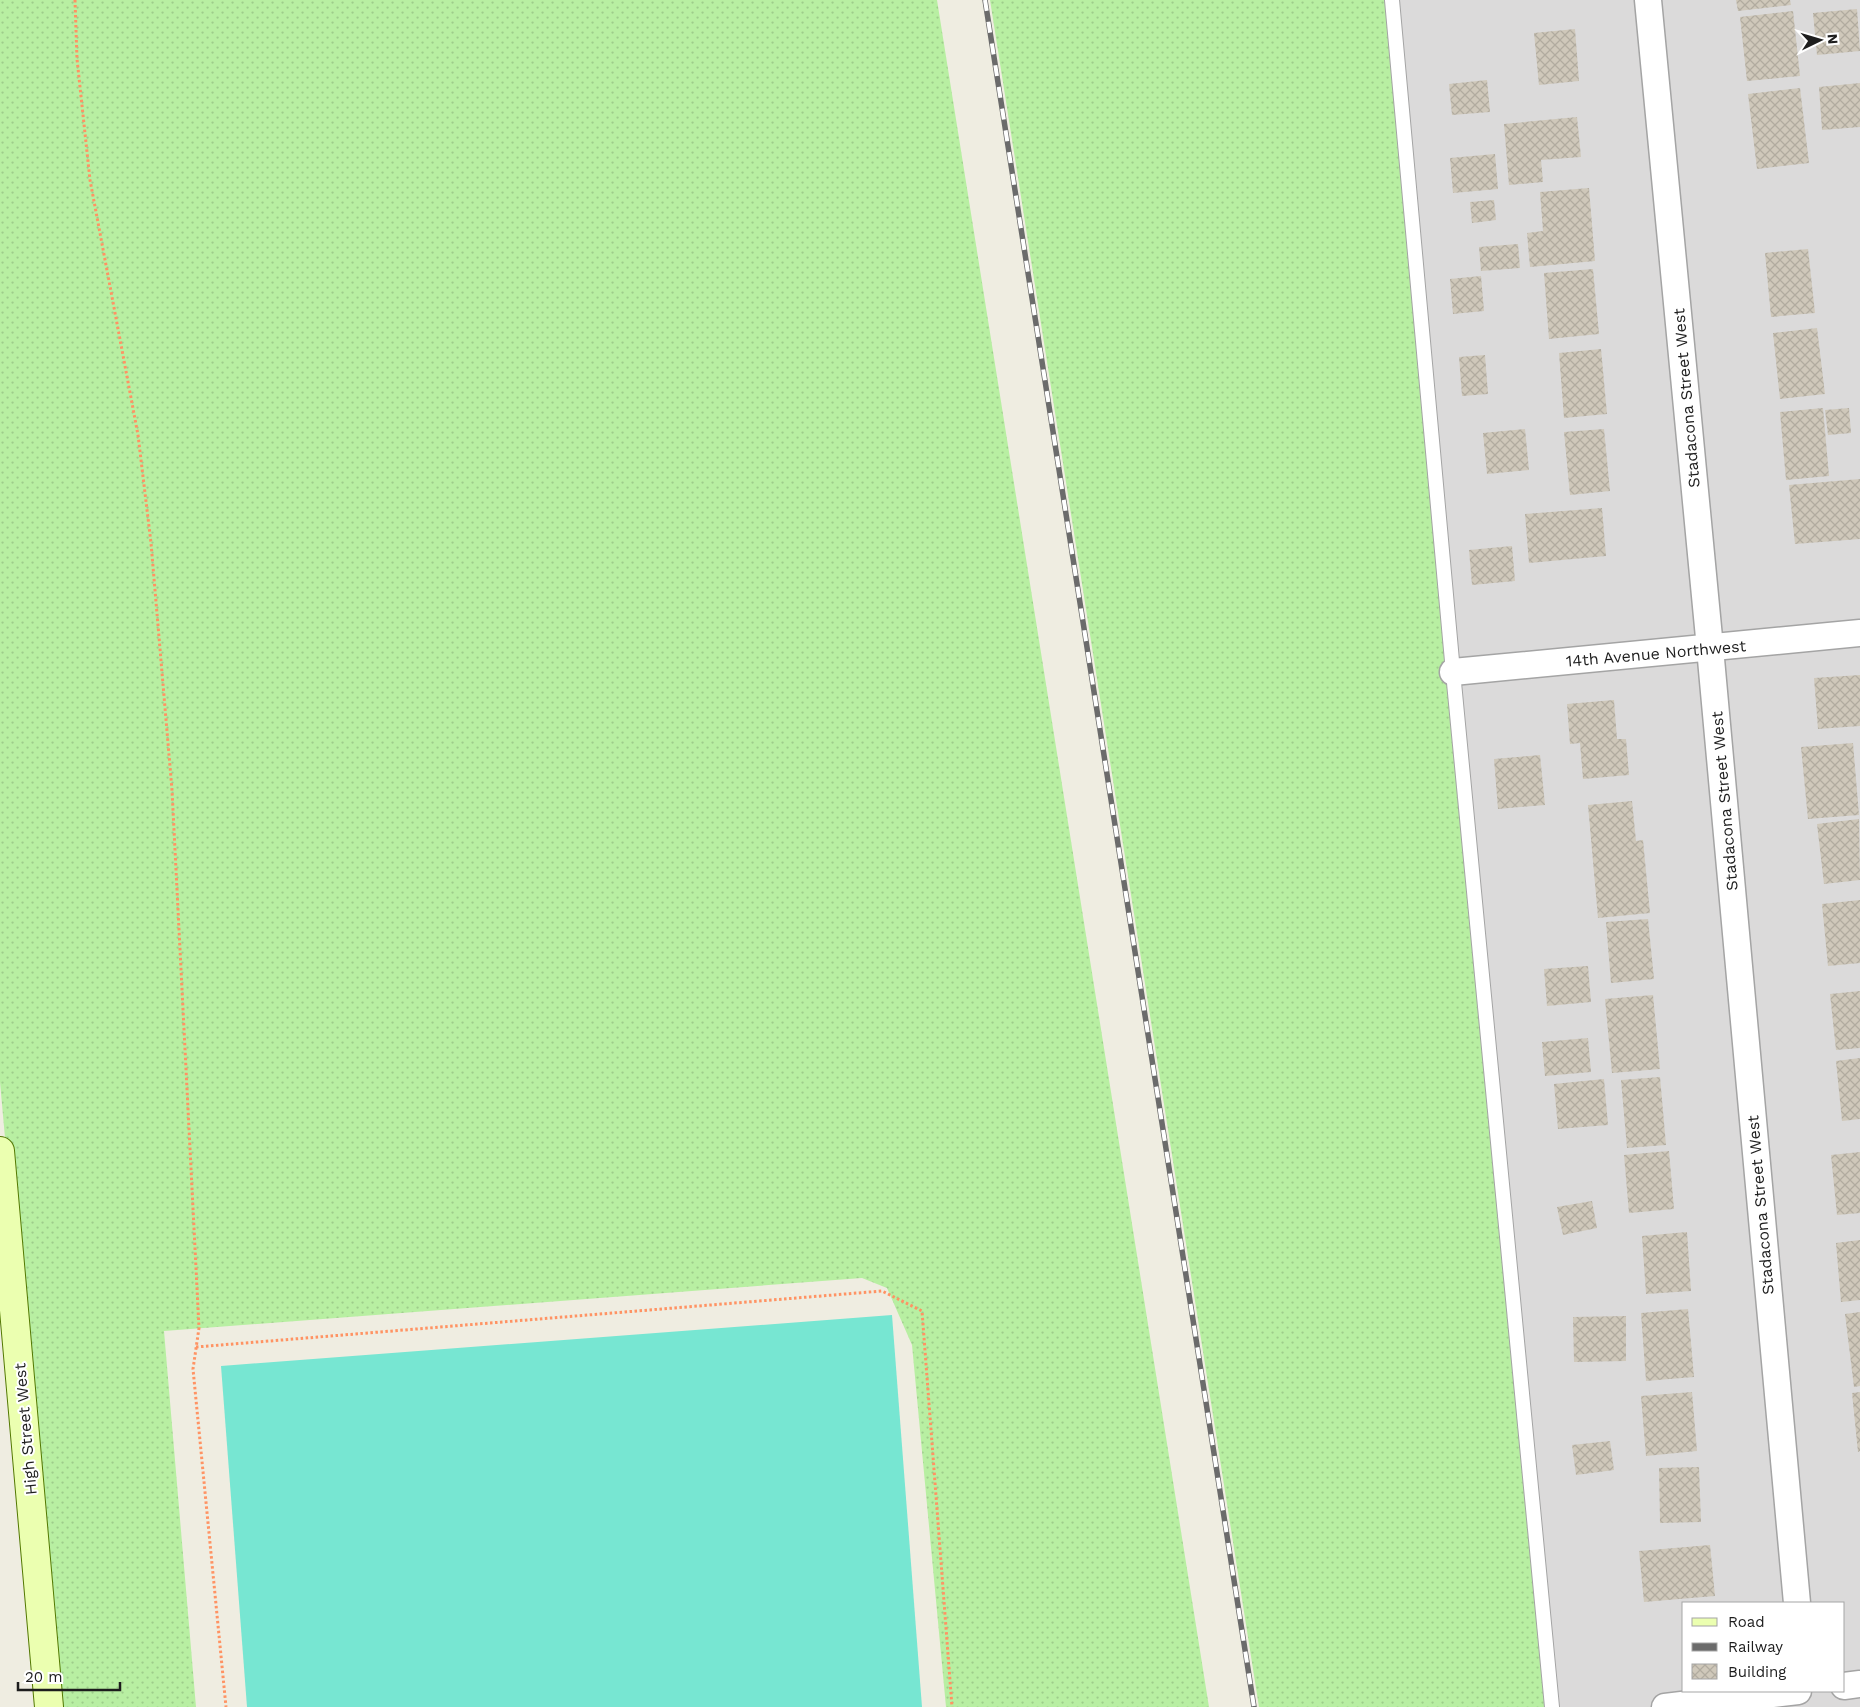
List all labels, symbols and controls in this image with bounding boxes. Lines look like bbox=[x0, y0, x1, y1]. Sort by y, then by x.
north arrow bbox=[1795, 15, 1845, 65]
text: N bbox=[1825, 33, 1841, 45]
street label: Stadacona Street West bbox=[1669, 307, 1704, 489]
street label: 14th Avenue Northwest bbox=[1565, 636, 1747, 671]
street label: Stadacona Street West bbox=[1707, 710, 1742, 892]
street label: Stadacona Street West bbox=[1743, 1114, 1778, 1296]
street label: High Street West bbox=[10, 1362, 41, 1496]
legend bbox=[1682, 1602, 1845, 1692]
text: Road bbox=[1728, 1613, 1765, 1631]
text: Railway bbox=[1728, 1638, 1783, 1656]
scale bar bbox=[18, 1660, 120, 1692]
text: Building bbox=[1728, 1663, 1786, 1681]
text: 20 m bbox=[25, 1668, 63, 1686]

